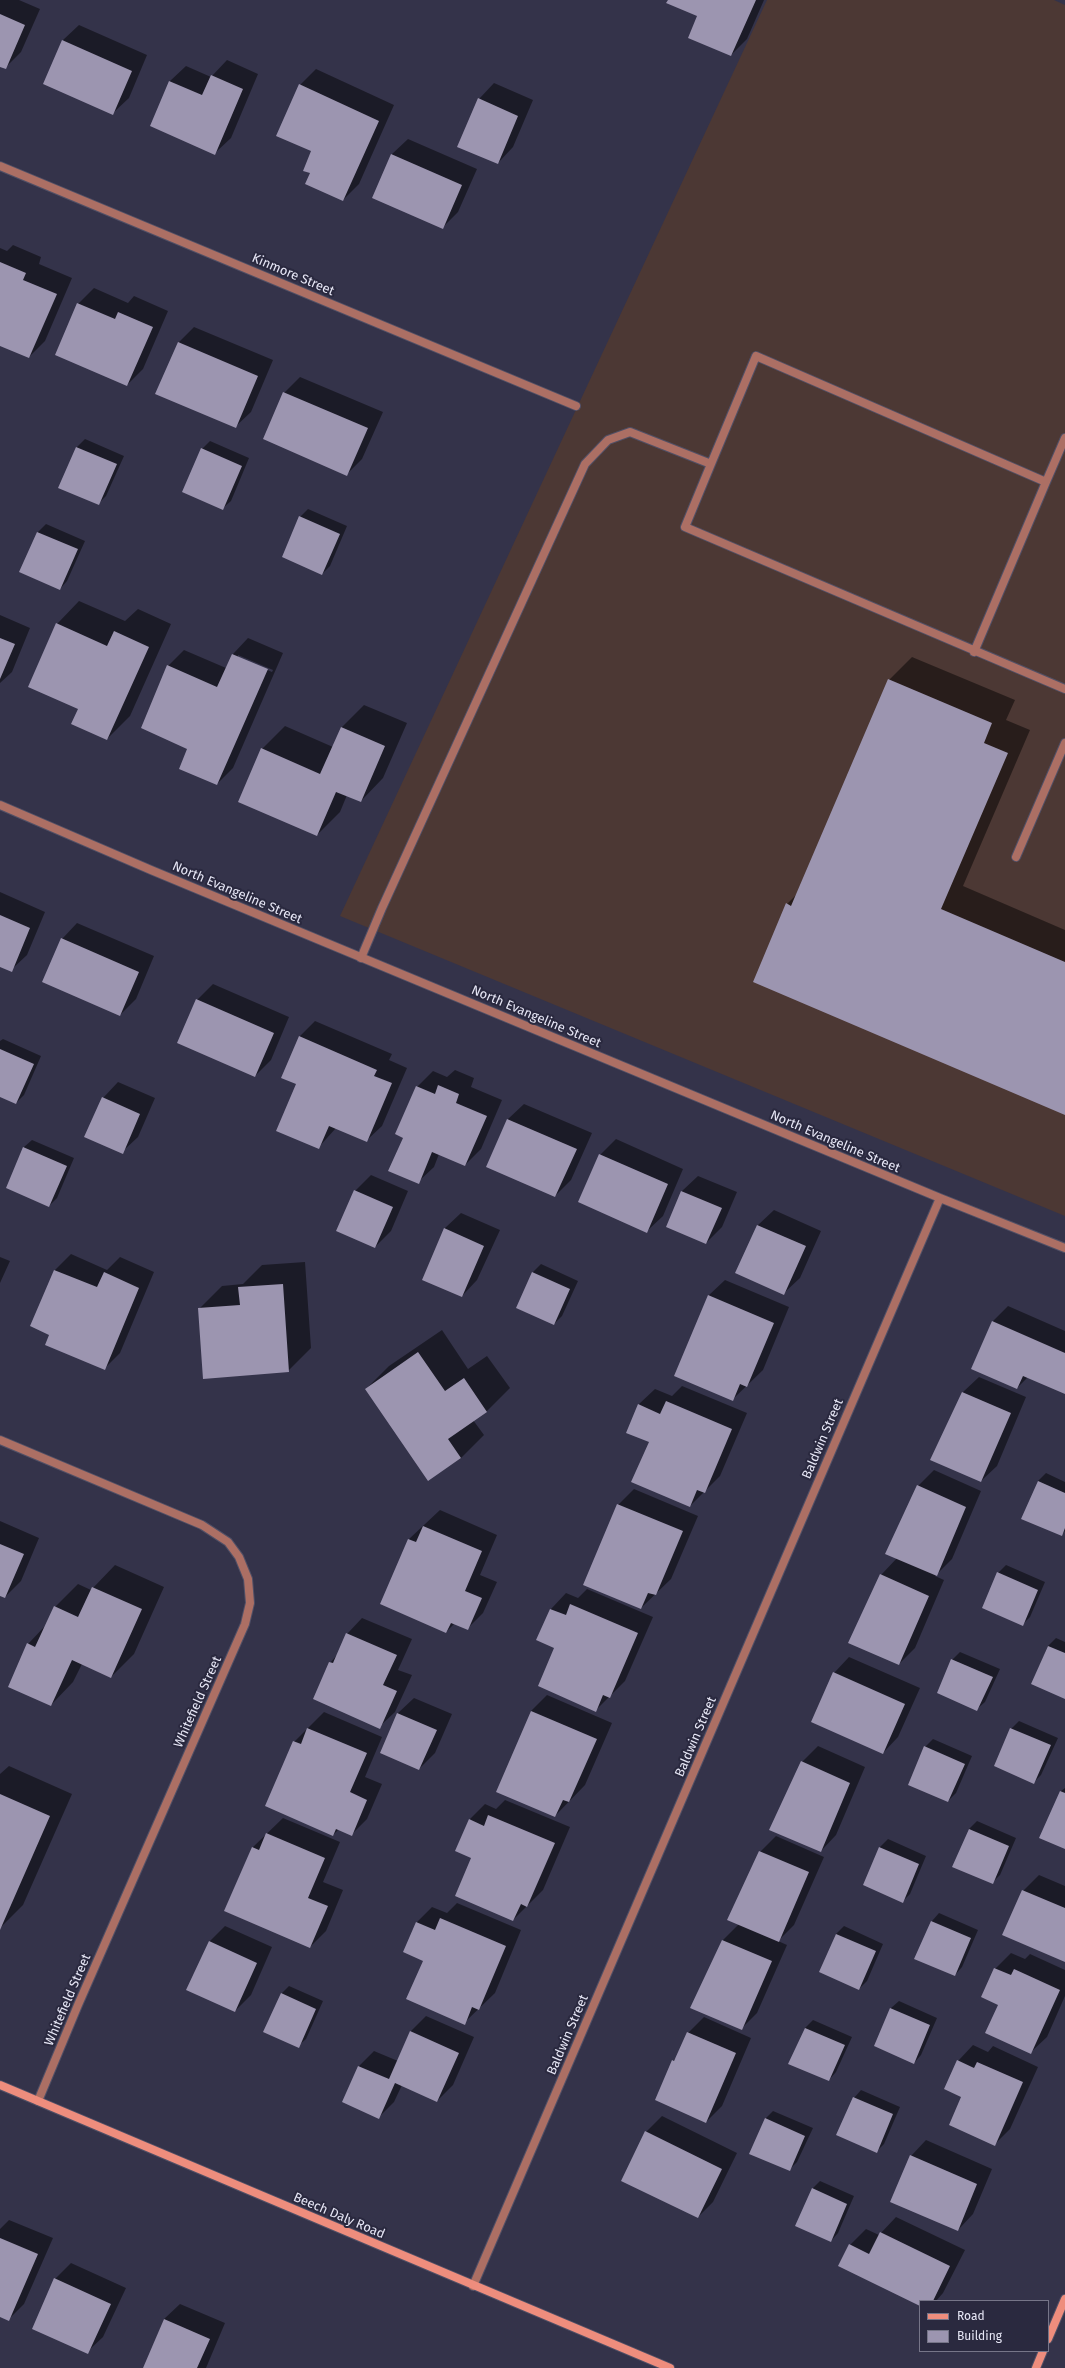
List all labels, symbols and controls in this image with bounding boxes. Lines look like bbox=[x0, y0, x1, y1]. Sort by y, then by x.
street label: Kinmore Street bbox=[249, 251, 337, 299]
street label: North Evangeline Street bbox=[170, 859, 304, 927]
street label: North Evangeline Street bbox=[469, 983, 603, 1051]
street label: North Evangeline Street bbox=[768, 1108, 902, 1176]
street label: Baldwin Street bbox=[799, 1397, 847, 1481]
street label: Whitefield Street bbox=[171, 1654, 225, 1750]
street label: Baldwin Street bbox=[672, 1695, 720, 1779]
street label: Whitefield Street bbox=[42, 1952, 94, 2048]
street label: Baldwin Street bbox=[544, 1993, 592, 2077]
street label: Beech Daly Road bbox=[291, 2190, 387, 2242]
legend bbox=[919, 2300, 1049, 2352]
text: Road bbox=[957, 2309, 985, 2323]
text: Building bbox=[957, 2329, 1002, 2343]

